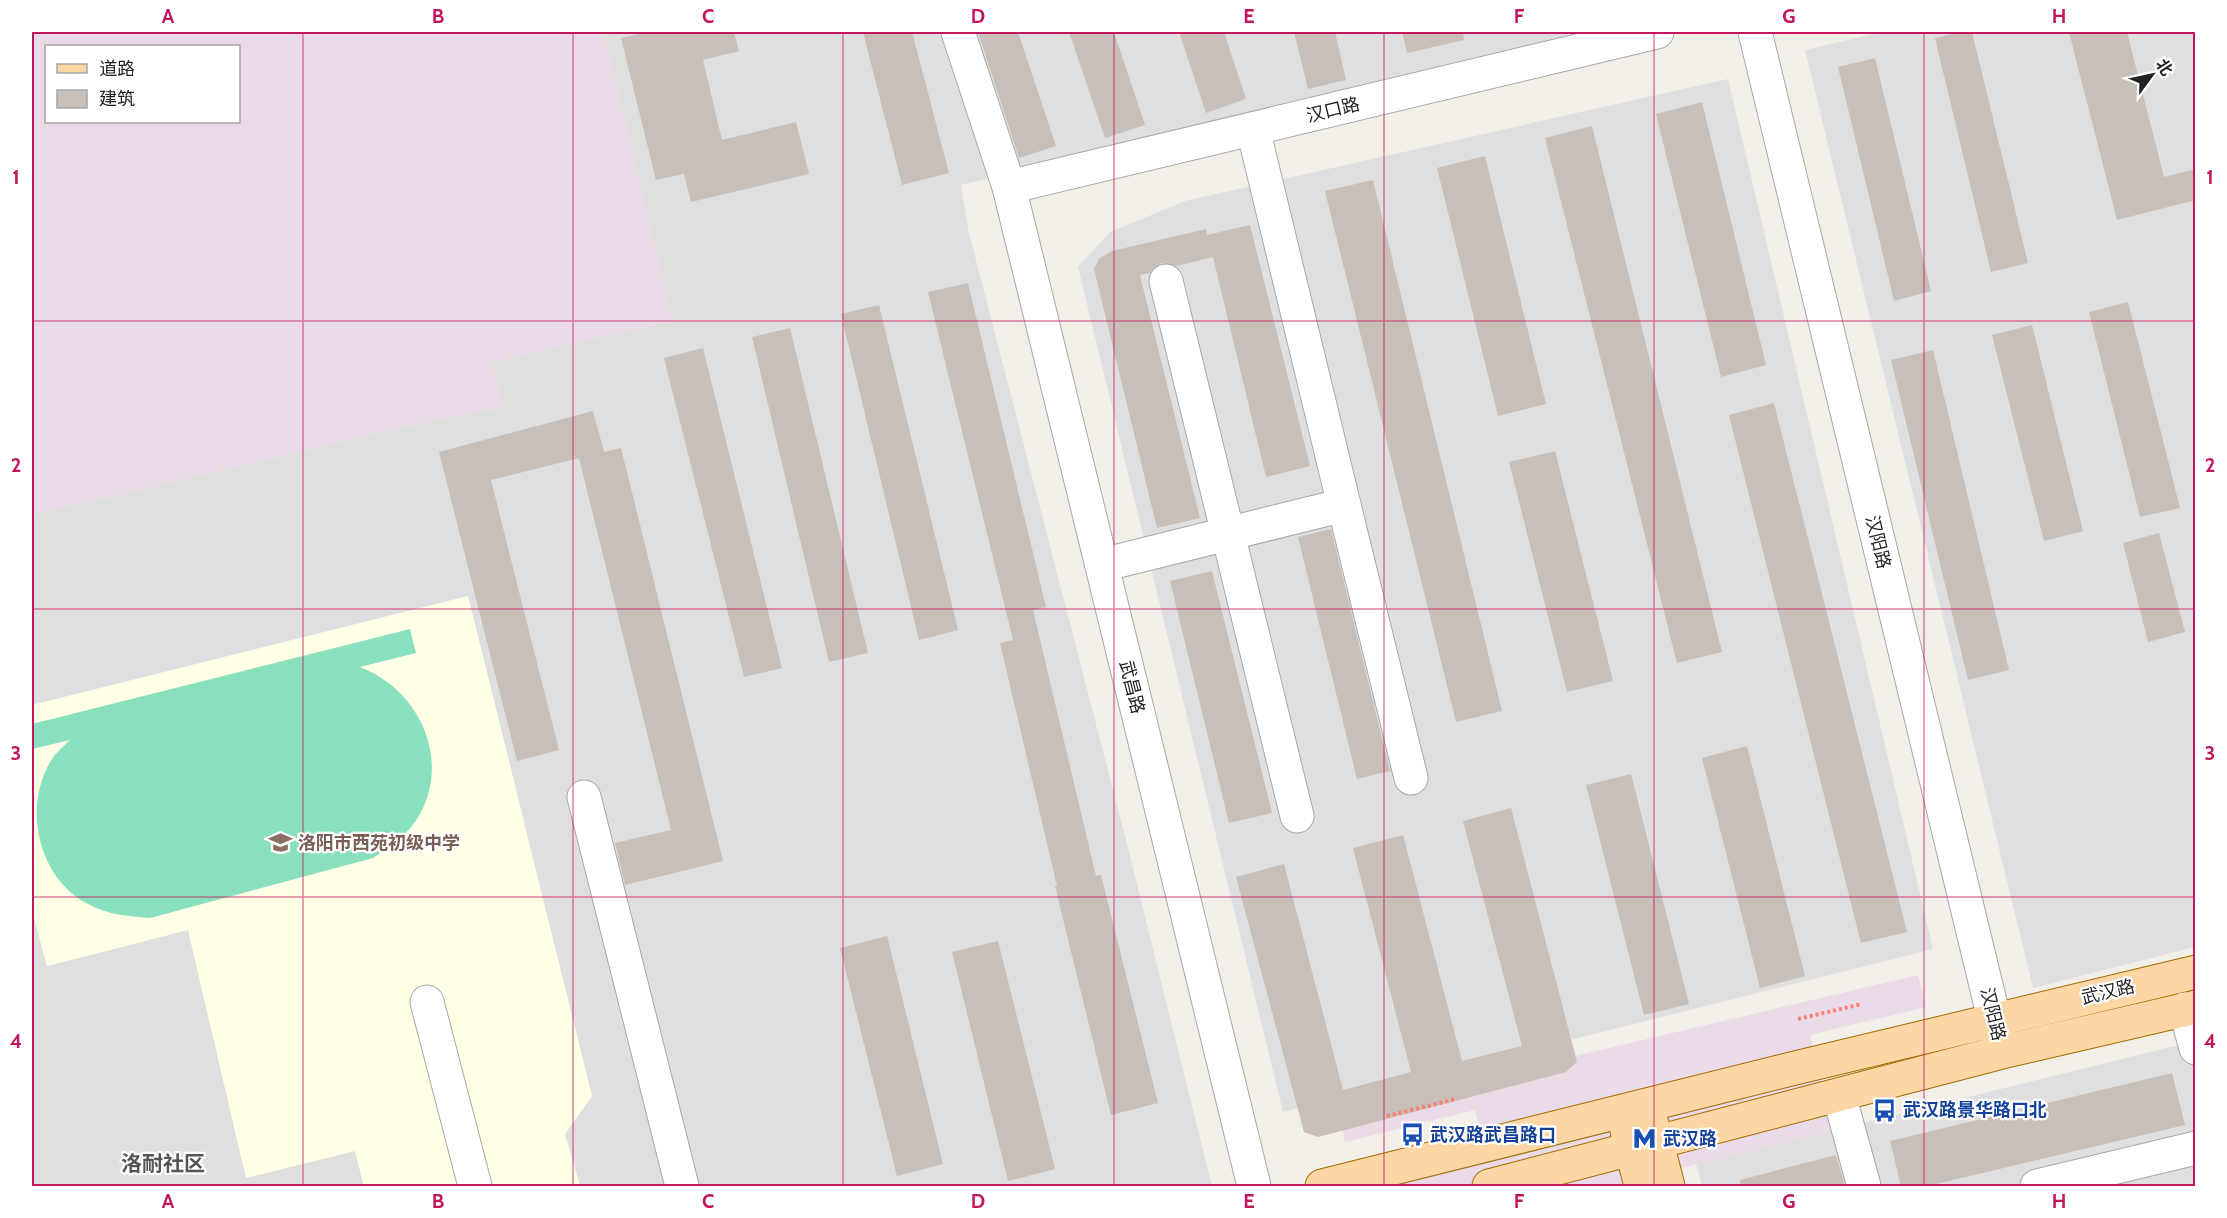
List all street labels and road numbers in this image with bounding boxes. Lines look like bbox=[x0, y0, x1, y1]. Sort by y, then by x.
street label: 汉口路 bbox=[1304, 93, 1362, 127]
street label: 汉阳路 bbox=[1861, 513, 1895, 571]
street label: 武昌路 bbox=[1115, 658, 1149, 716]
street label: 武汉路 bbox=[2079, 975, 2137, 1009]
street label: 汉阳路 bbox=[1976, 985, 2010, 1043]

